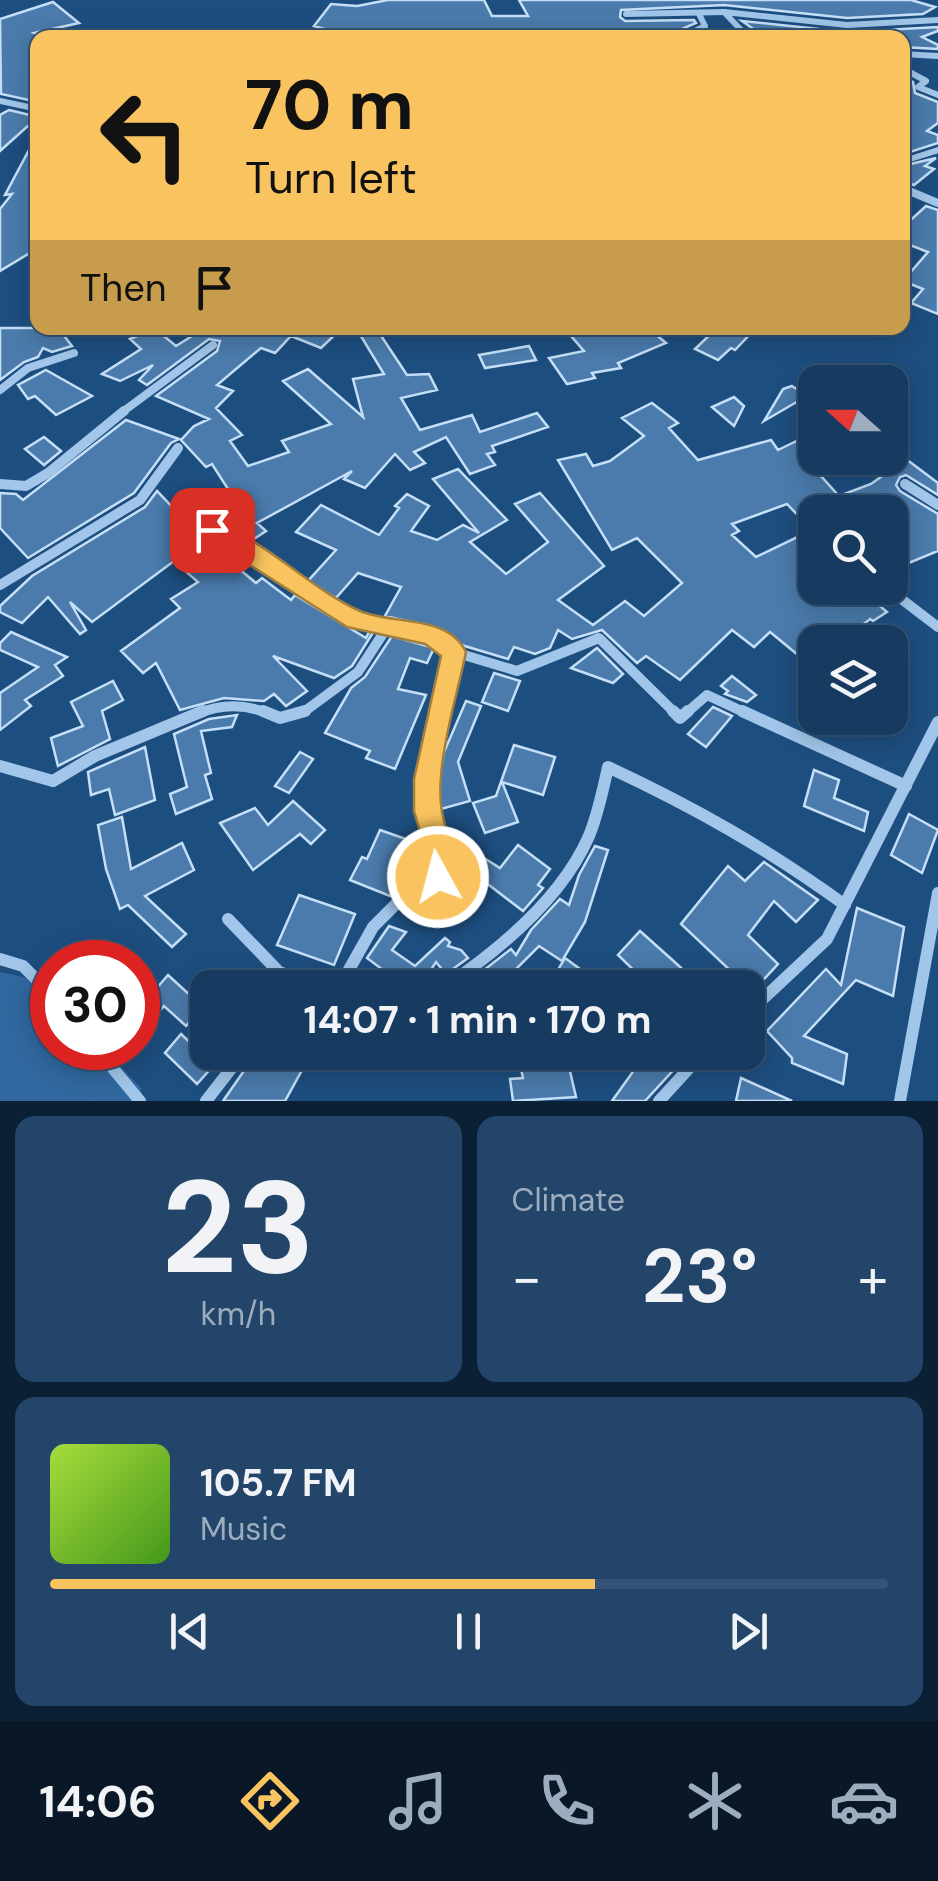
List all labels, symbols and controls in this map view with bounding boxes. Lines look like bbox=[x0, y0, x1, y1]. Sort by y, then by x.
text: 70 m bbox=[245, 60, 414, 151]
icon: left bbox=[80, 70, 210, 200]
text: Turn left bbox=[245, 148, 417, 207]
icon: arrive bbox=[187, 260, 242, 315]
text: Then bbox=[80, 263, 167, 313]
north arrow bbox=[798, 365, 908, 475]
map controls bbox=[798, 365, 908, 735]
pin bbox=[170, 488, 255, 573]
button: search bbox=[798, 495, 908, 605]
icon: arrive bbox=[185, 503, 240, 558]
button: layers bbox=[798, 625, 908, 735]
position arrow bbox=[386, 825, 490, 929]
speed limit sign: 30 bbox=[30, 940, 160, 1070]
text: 14:07 · 1 min · 170 m bbox=[304, 995, 651, 1045]
text: 23 bbox=[162, 1143, 315, 1312]
text: Climate bbox=[512, 1179, 625, 1221]
text: 23° bbox=[642, 1228, 758, 1325]
text: − bbox=[512, 1242, 542, 1314]
text: + bbox=[858, 1242, 888, 1314]
text: km/h bbox=[200, 1293, 276, 1335]
text: 105.7 FM bbox=[200, 1458, 357, 1508]
text: Music bbox=[200, 1508, 287, 1550]
icon: previous bbox=[162, 1604, 217, 1659]
icon: pause bbox=[441, 1604, 496, 1659]
icon: next bbox=[721, 1604, 776, 1659]
icon: directions bbox=[235, 1766, 305, 1836]
icon: music bbox=[383, 1766, 453, 1836]
icon: phone bbox=[532, 1766, 602, 1836]
icon: climate bbox=[680, 1766, 750, 1836]
icon: car bbox=[829, 1766, 899, 1836]
text: 14:06 bbox=[39, 1772, 157, 1831]

